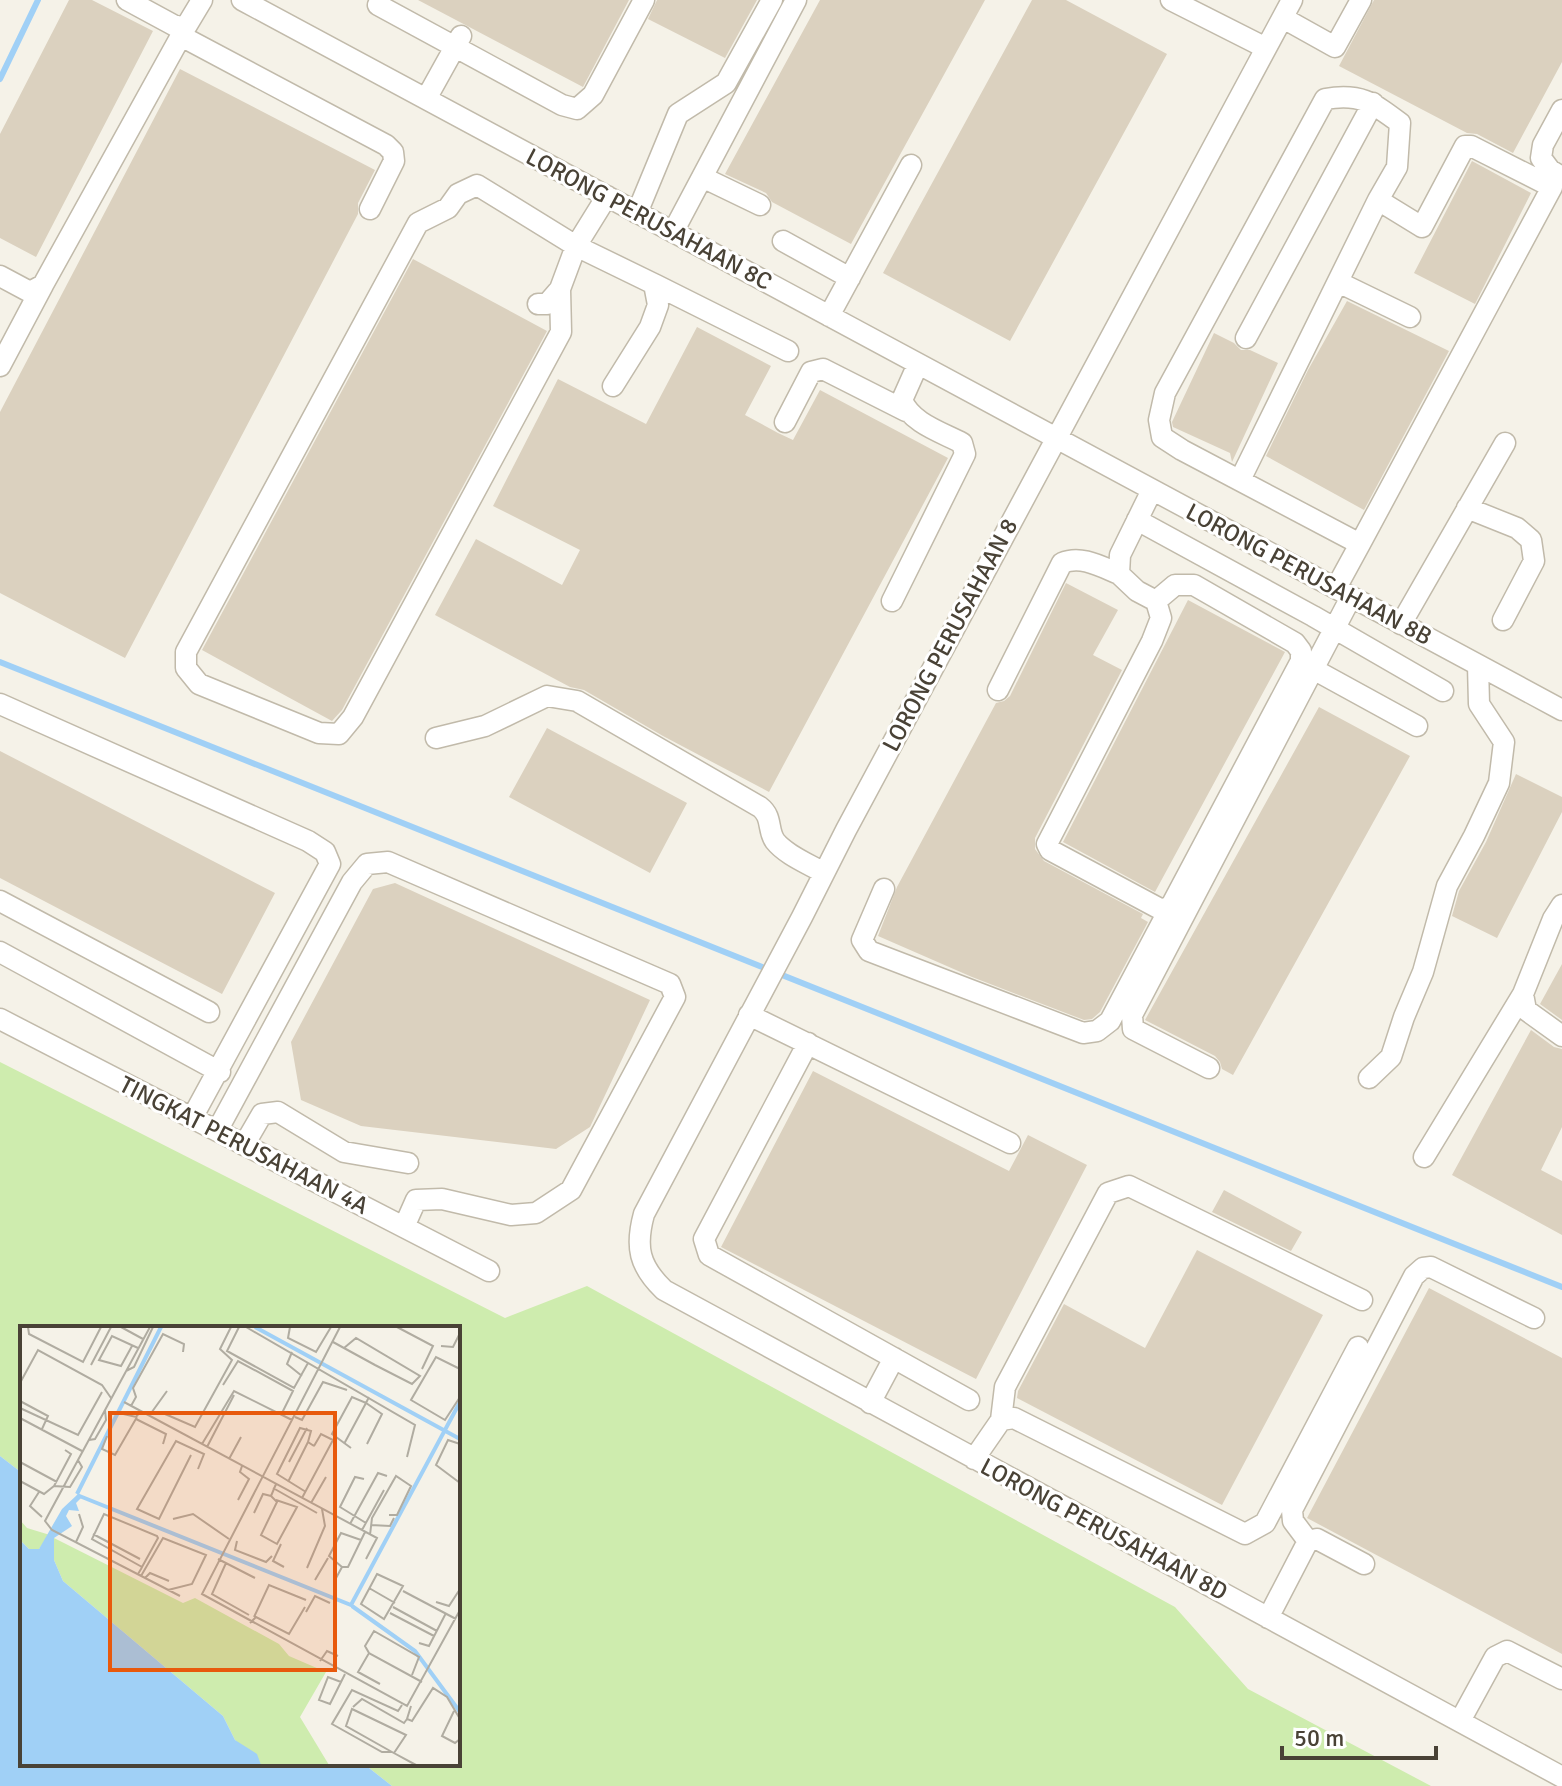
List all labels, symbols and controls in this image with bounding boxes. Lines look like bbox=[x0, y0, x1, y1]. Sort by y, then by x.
street label: LORONG PERUSAHAAN 8C bbox=[521, 141, 777, 297]
street label: LORONG PERUSAHAAN 8B bbox=[1181, 496, 1437, 652]
street label: LORONG PERUSAHAAN 8 bbox=[876, 513, 1024, 757]
street label: TINGKAT PERUSAHAAN 4A bbox=[115, 1069, 374, 1221]
inset map bbox=[20, 1326, 460, 1766]
street label: LORONG PERUSAHAAN 8D bbox=[975, 1451, 1233, 1607]
scale bar bbox=[1282, 1710, 1436, 1760]
text: 50 m bbox=[1294, 1723, 1344, 1753]

